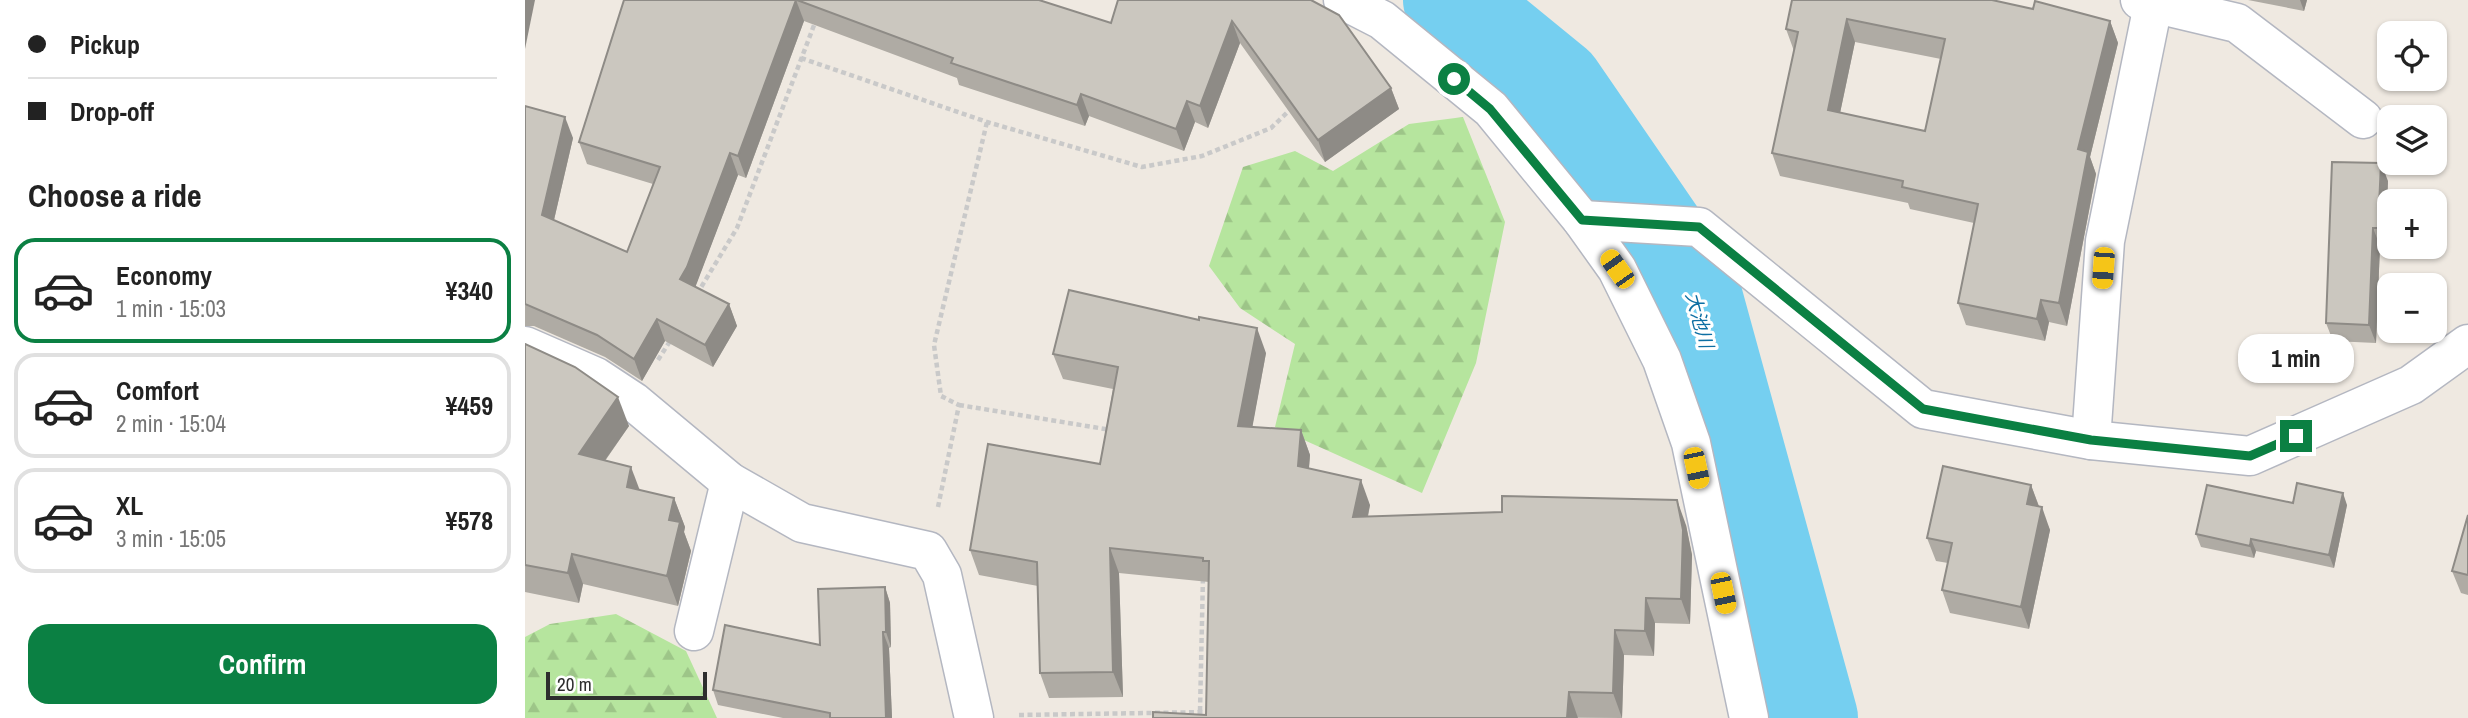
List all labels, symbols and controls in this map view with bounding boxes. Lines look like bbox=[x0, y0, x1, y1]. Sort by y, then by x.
map controls bbox=[2377, 21, 2447, 343]
button: locate bbox=[2377, 21, 2447, 91]
text: Pickup bbox=[70, 27, 140, 62]
route start bbox=[1438, 63, 1470, 95]
text: Drop-off bbox=[70, 94, 154, 129]
button: layers bbox=[2377, 105, 2447, 175]
text: Choose a ride bbox=[28, 174, 202, 217]
button: + bbox=[2377, 189, 2447, 259]
car bbox=[1597, 246, 1638, 292]
car bbox=[2092, 246, 2115, 290]
text: Economy bbox=[116, 258, 212, 293]
icon: car bbox=[32, 259, 95, 322]
text: ¥340 bbox=[446, 273, 493, 308]
button: − bbox=[2377, 273, 2447, 343]
water label: 大池川 bbox=[1680, 289, 1720, 353]
text: 1 min · 15:03 bbox=[116, 293, 226, 324]
callout: 1 min bbox=[2238, 334, 2354, 384]
text: 1 min bbox=[2271, 343, 2321, 374]
text: Comfort bbox=[116, 373, 199, 408]
icon: car bbox=[32, 374, 95, 437]
text: ¥459 bbox=[446, 388, 493, 423]
text: 2 min · 15:04 bbox=[116, 408, 226, 439]
route end bbox=[2280, 420, 2312, 452]
car bbox=[1682, 445, 1711, 491]
text: XL bbox=[116, 488, 143, 523]
icon: car bbox=[32, 489, 95, 552]
text: ¥578 bbox=[446, 503, 493, 538]
text: 3 min · 15:05 bbox=[116, 523, 226, 554]
car bbox=[1709, 570, 1738, 616]
button: Confirm bbox=[28, 624, 497, 704]
scale bar bbox=[546, 669, 707, 701]
text: 20 m bbox=[557, 671, 592, 697]

